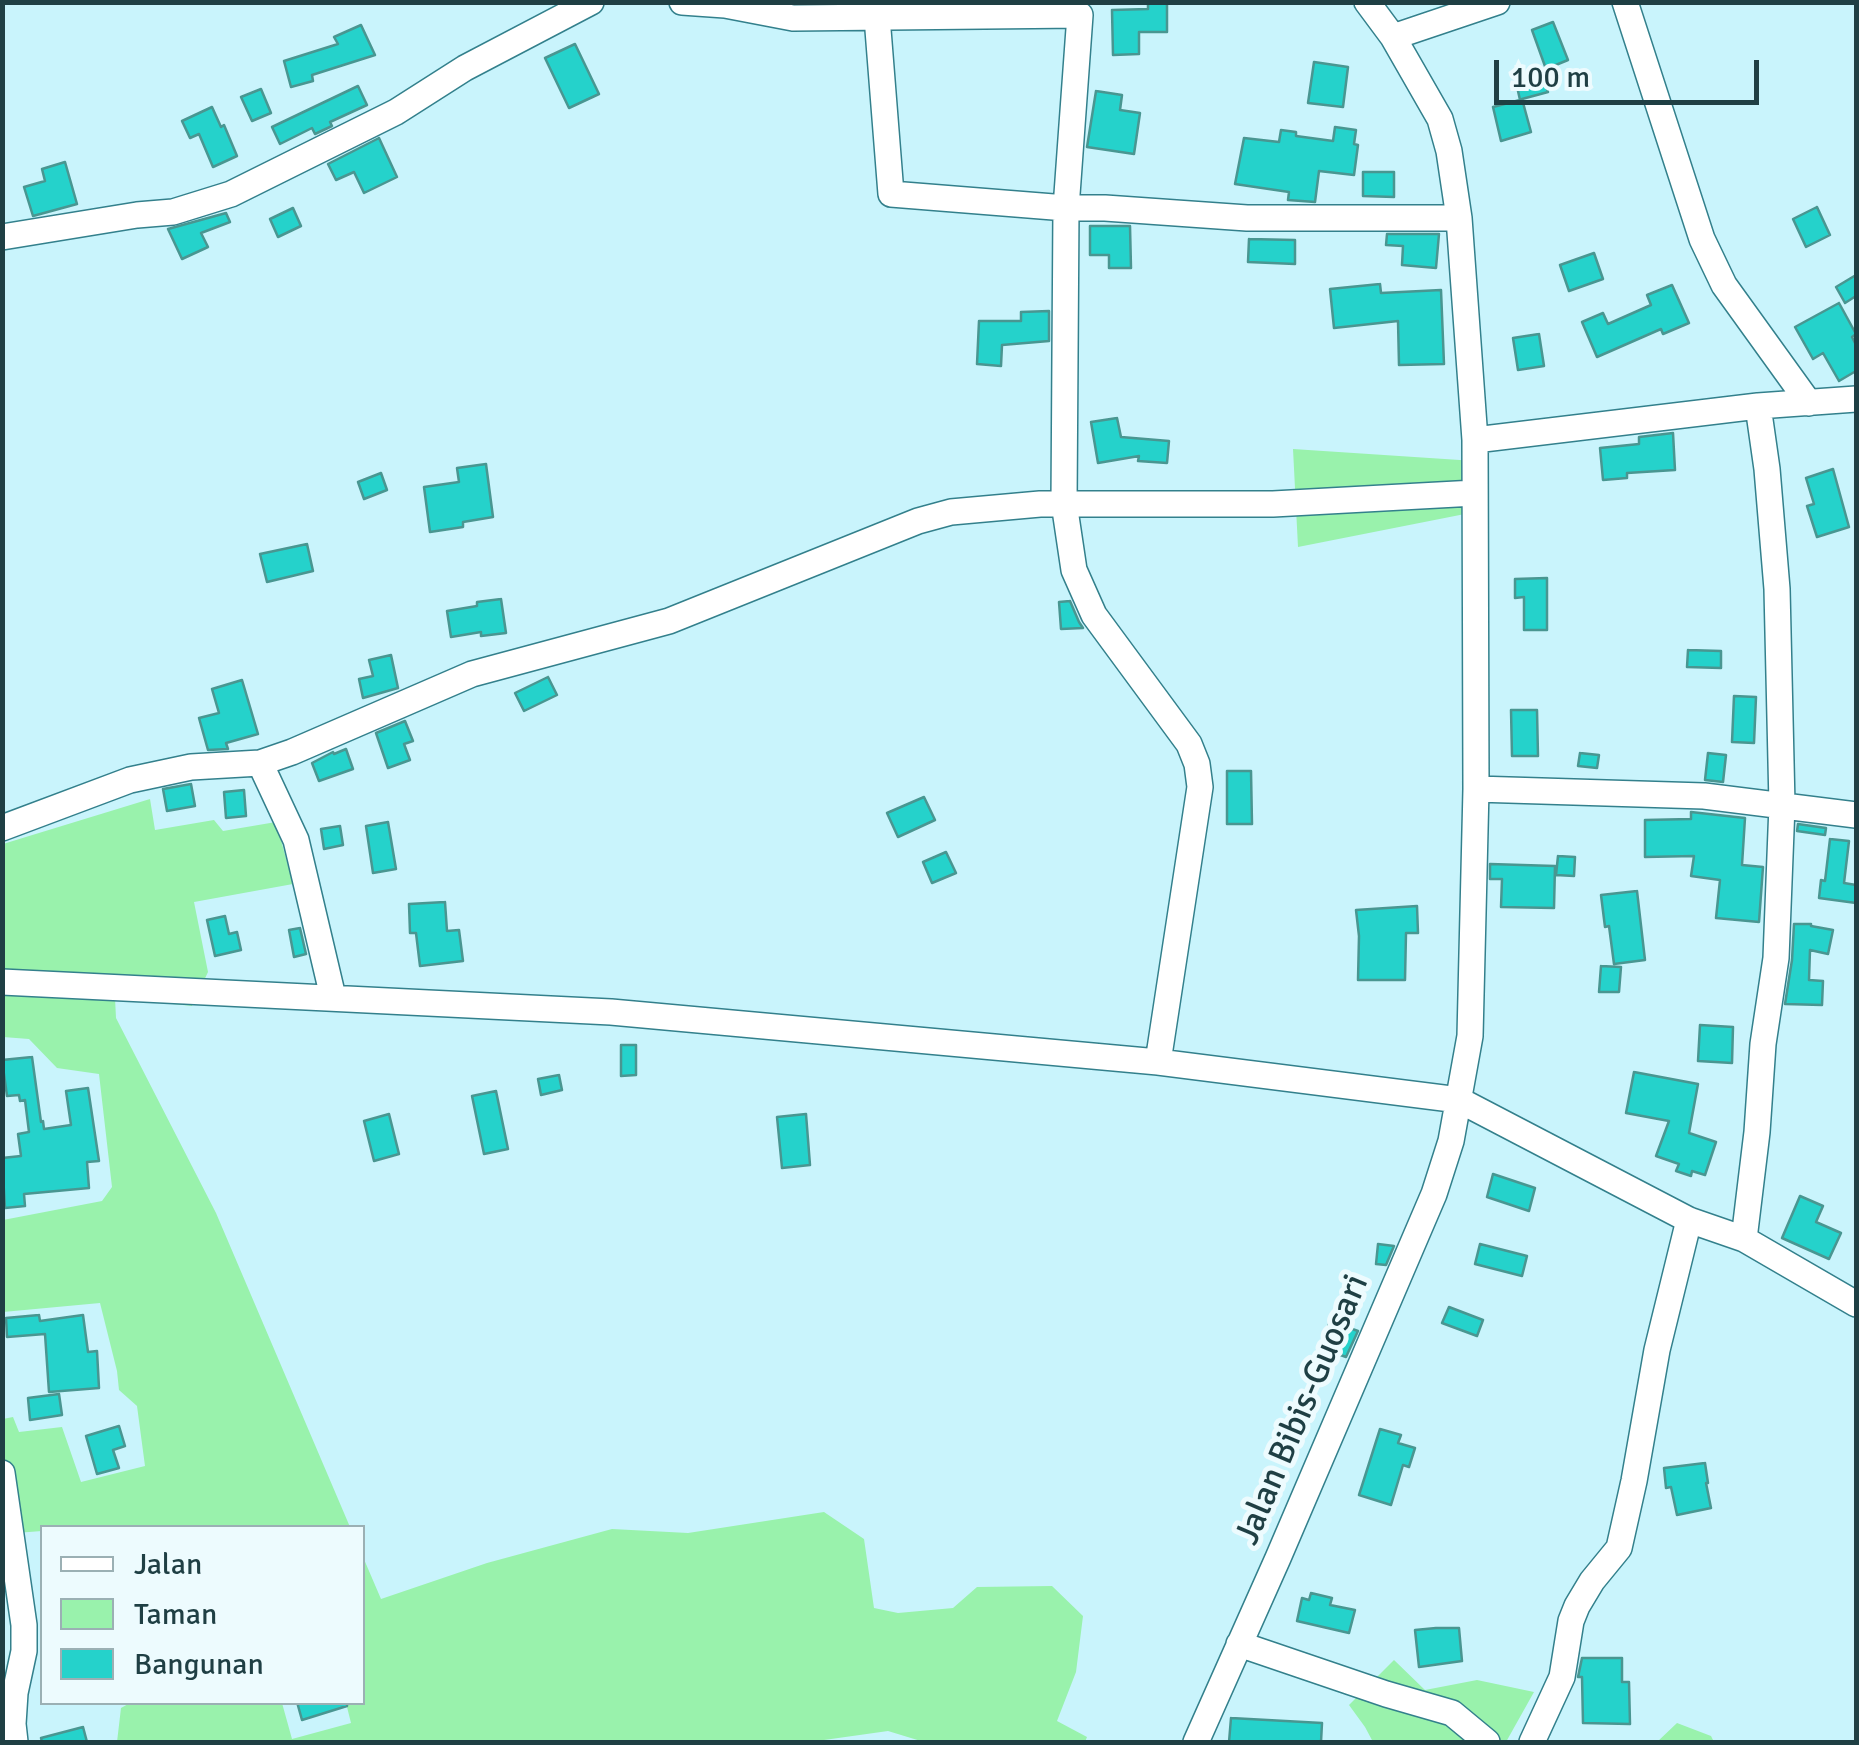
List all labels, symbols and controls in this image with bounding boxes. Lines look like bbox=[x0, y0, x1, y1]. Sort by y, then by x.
scale bar bbox=[1499, 40, 1764, 102]
text: 100 m bbox=[1511, 59, 1590, 96]
street label: Jalan Bibis-Guosari bbox=[1227, 1269, 1379, 1551]
legend bbox=[40, 1525, 365, 1705]
text: Jalan bbox=[134, 1546, 202, 1583]
text: Taman bbox=[134, 1596, 217, 1633]
text: Bangunan bbox=[134, 1646, 264, 1683]

